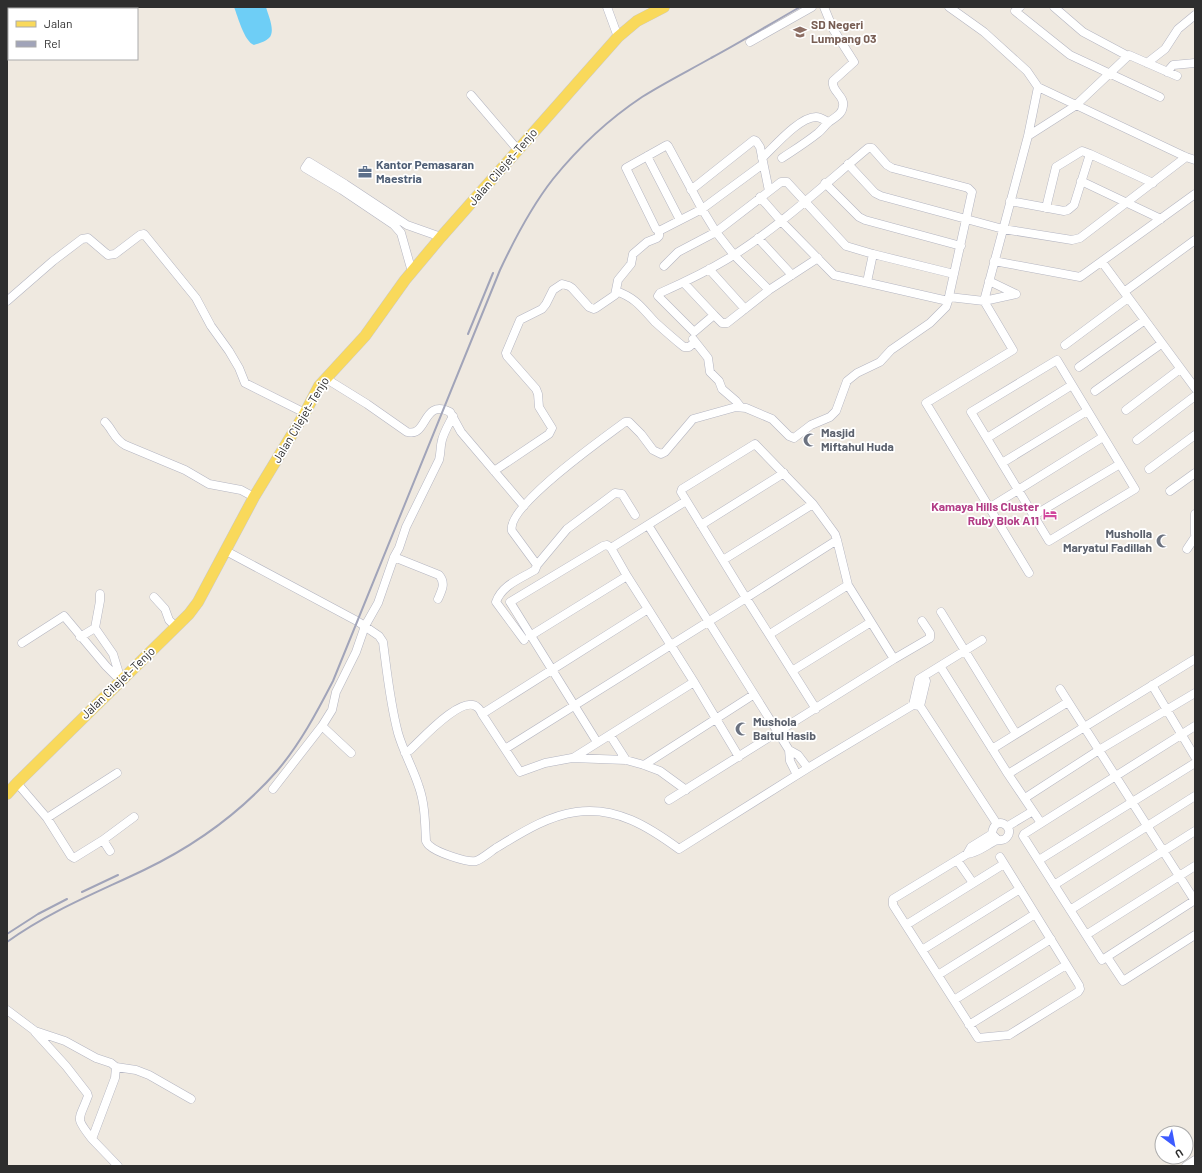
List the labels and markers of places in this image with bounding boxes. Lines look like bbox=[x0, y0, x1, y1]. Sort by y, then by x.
place label: SD Negeri Lumpang 03 bbox=[811, 17, 877, 45]
school or university icon: SD Negeri Lumpang 03 bbox=[792, 24, 808, 40]
place label: Kantor Pemasaran Maestria bbox=[376, 157, 474, 185]
office icon: Kantor Pemasaran Maestria bbox=[357, 164, 373, 180]
place label: Masjid Miftahul Huda bbox=[821, 425, 894, 453]
mosque icon: Masjid Miftahul Huda bbox=[802, 432, 818, 448]
place label: Kamaya Hills Cluster Ruby Blok A11 bbox=[931, 499, 1039, 527]
hotel icon: Kamaya Hills Cluster Ruby Blok A11 bbox=[1042, 506, 1058, 522]
place label: Musholla Maryatul Fadillah bbox=[1063, 526, 1152, 554]
mosque icon: Musholla Maryatul Fadillah bbox=[1155, 533, 1171, 549]
place label: Mushola Baitul Hasib bbox=[753, 714, 816, 742]
mosque icon: Mushola Baitul Hasib bbox=[734, 721, 750, 737]

